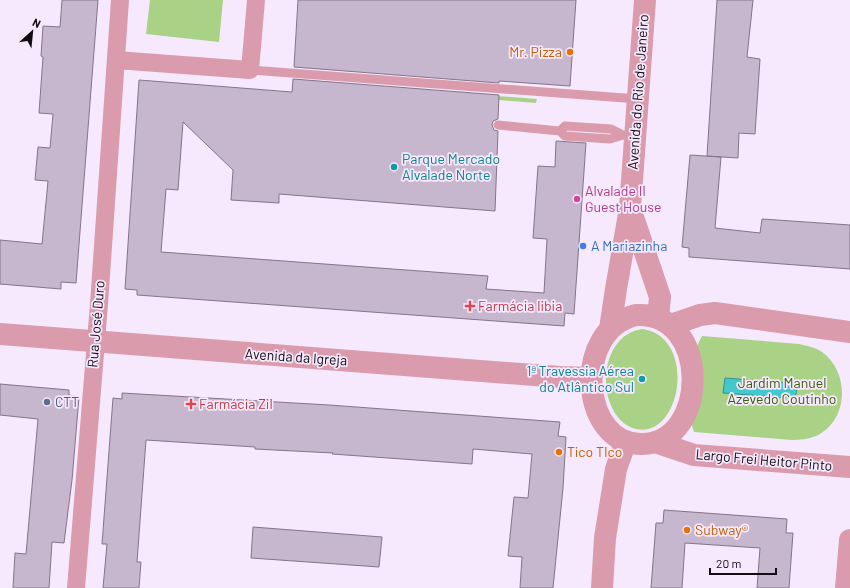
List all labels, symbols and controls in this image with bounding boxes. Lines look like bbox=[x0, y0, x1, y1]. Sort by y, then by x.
north arrow bbox=[12, 12, 52, 52]
street label: Avenida do Rio de Janeiro bbox=[624, 14, 651, 170]
text: N bbox=[31, 15, 43, 30]
place label: Mr. Pizza bbox=[509, 43, 562, 60]
marker: Mr. Pizza bbox=[565, 47, 575, 57]
place label: Parque Mercado Alvalade Norte bbox=[402, 150, 500, 183]
marker: Parque Mercado Alvalade Norte bbox=[389, 162, 399, 172]
place label: Alvalade II Guest House bbox=[585, 182, 662, 215]
marker: Alvalade II Guest House bbox=[572, 194, 582, 204]
place label: A Mariazinha bbox=[591, 237, 667, 254]
marker: A Mariazinha bbox=[578, 241, 588, 251]
street label: Rua José Duro bbox=[83, 280, 108, 368]
place label: Farmácia libia bbox=[478, 297, 562, 314]
marker: Farmácia libia bbox=[465, 301, 475, 311]
street label: Avenida da Igreja bbox=[244, 344, 348, 369]
place label: 1ª Travessia Aérea do Atlântico Sul bbox=[527, 362, 634, 395]
marker: 1ª Travessia Aérea do Atlântico Sul bbox=[637, 374, 647, 384]
park label: Jardim Manuel Azevedo Coutinho bbox=[728, 374, 836, 407]
place label: CTT bbox=[55, 393, 79, 410]
place label: Farmácia Zil bbox=[199, 395, 273, 412]
marker: CTT bbox=[42, 397, 52, 407]
marker: Farmácia Zil bbox=[186, 399, 196, 409]
place label: Tico TIco bbox=[567, 443, 622, 460]
street label: Largo Frei Heitor Pinto bbox=[695, 445, 833, 474]
marker: Tico TIco bbox=[554, 447, 564, 457]
place label: Subway® bbox=[695, 521, 748, 538]
marker: Subway® bbox=[682, 525, 692, 535]
scale bar bbox=[710, 550, 776, 576]
text: 20 m bbox=[716, 556, 742, 570]

